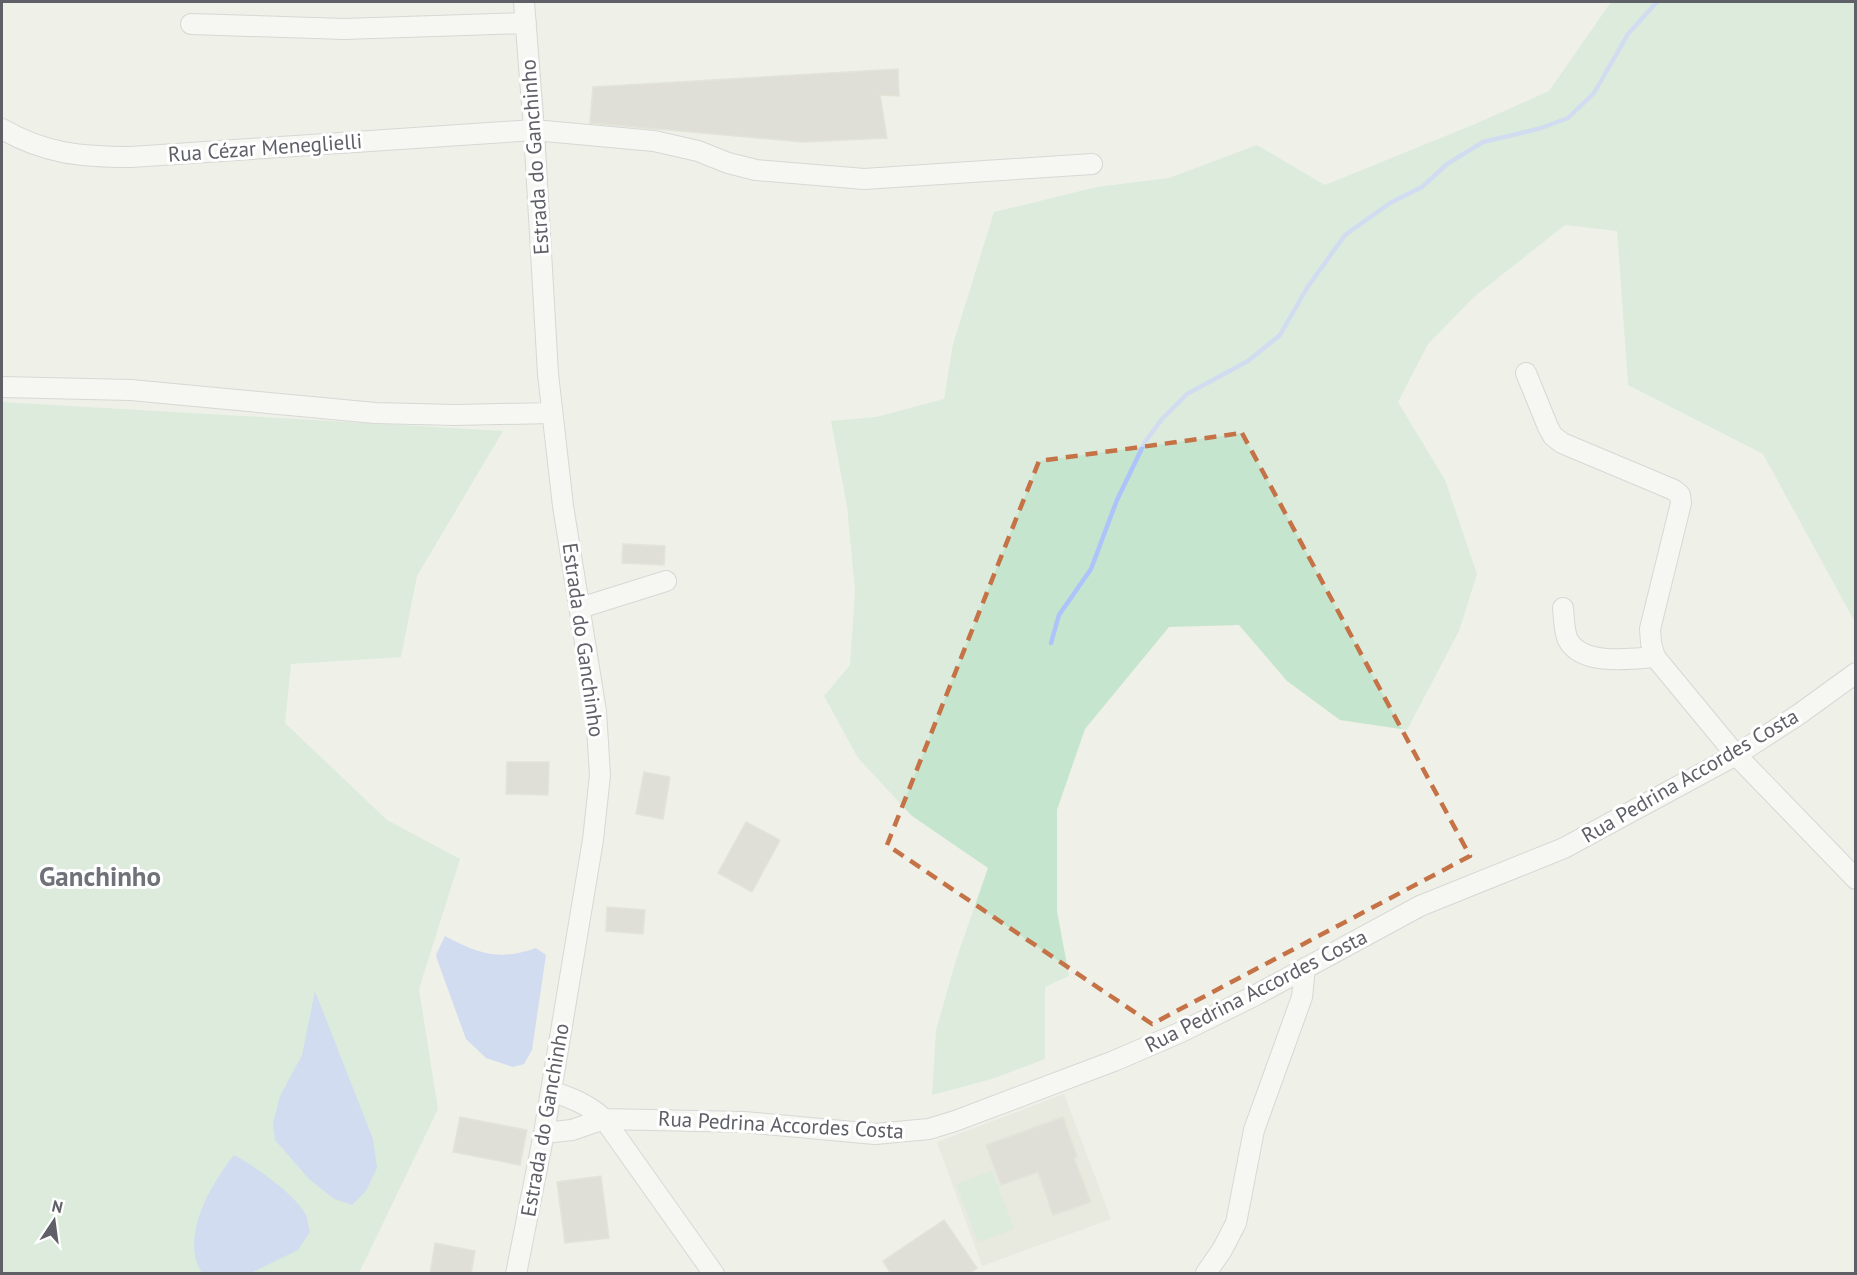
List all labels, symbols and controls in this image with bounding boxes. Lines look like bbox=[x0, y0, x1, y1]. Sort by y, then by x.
street label: Estrada do Ganchinho bbox=[514, 58, 555, 256]
street label: Rua Cézar Meneglielli bbox=[167, 127, 363, 168]
street label: Estrada do Ganchinho bbox=[556, 541, 610, 739]
street label: Rua Pedrina Accordes Costa bbox=[1577, 702, 1803, 849]
district label: Ganchinho bbox=[39, 859, 161, 893]
street label: Rua Pedrina Accordes Costa bbox=[1140, 923, 1371, 1058]
street label: Estrada do Ganchinho bbox=[514, 1021, 575, 1219]
street label: Rua Pedrina Accordes Costa bbox=[658, 1105, 905, 1144]
north arrow bbox=[24, 1191, 84, 1251]
text: N bbox=[50, 1195, 65, 1217]

